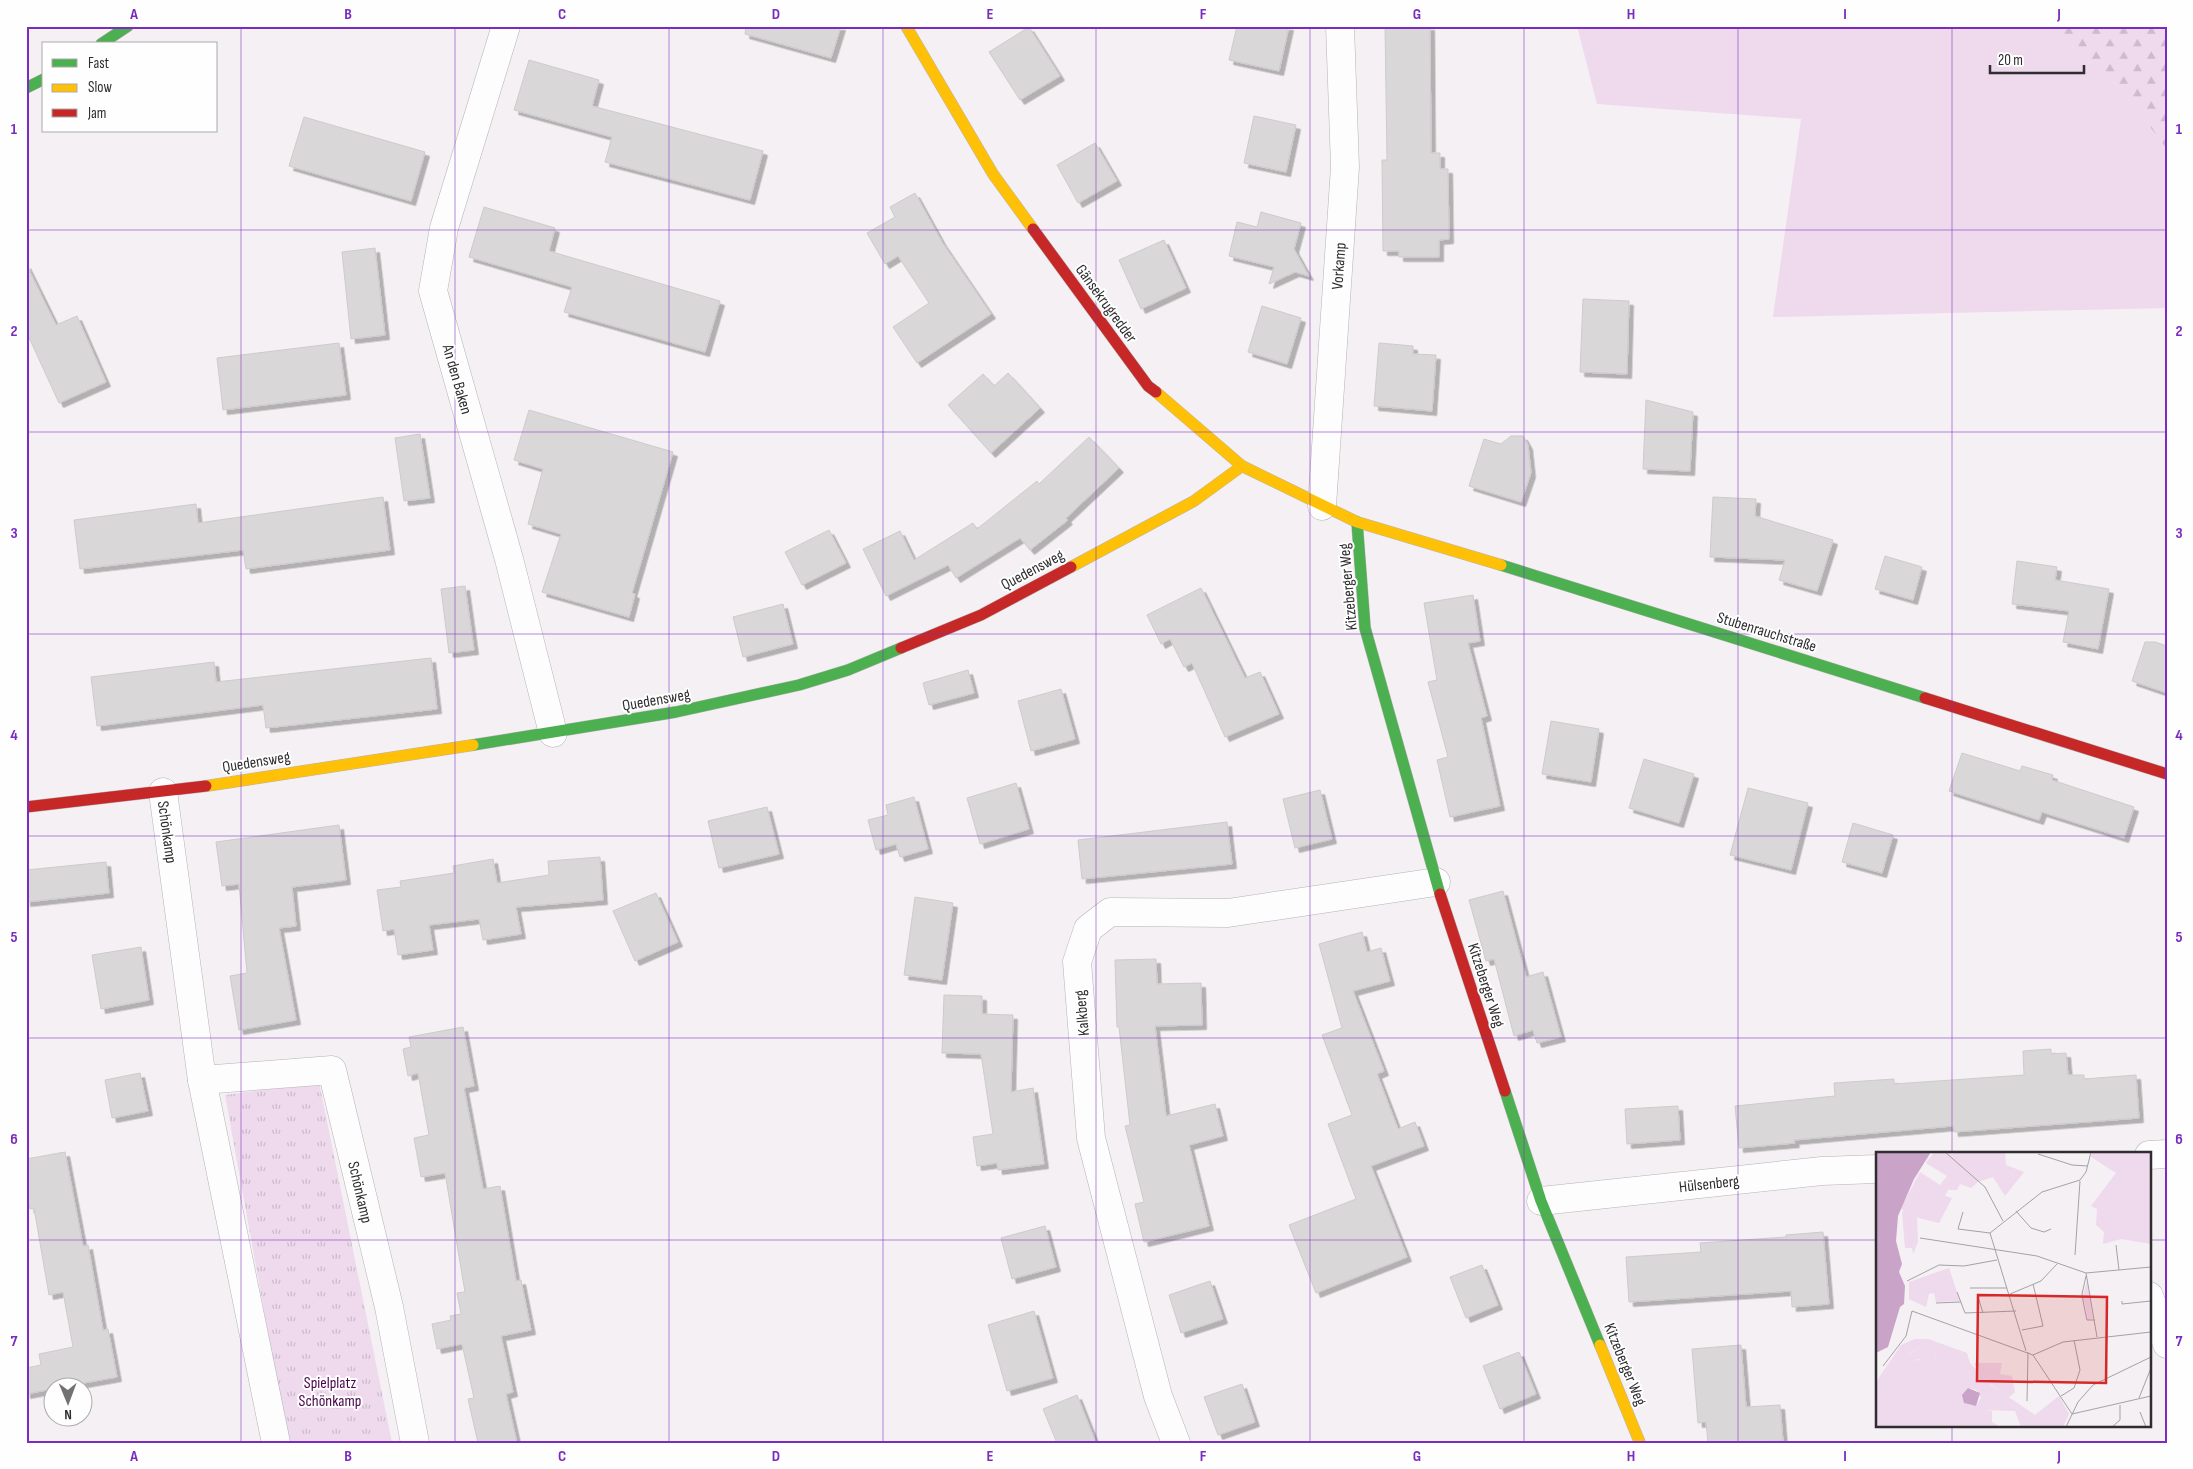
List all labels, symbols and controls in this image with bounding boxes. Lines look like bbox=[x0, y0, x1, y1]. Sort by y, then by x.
text: A bbox=[129, 5, 138, 24]
text: B bbox=[344, 5, 352, 24]
text: C bbox=[558, 5, 566, 24]
text: D bbox=[772, 5, 780, 24]
text: E bbox=[987, 5, 994, 24]
text: F bbox=[1200, 5, 1207, 24]
text: G bbox=[1413, 5, 1421, 24]
text: H bbox=[1627, 5, 1635, 24]
text: I bbox=[1843, 5, 1847, 24]
text: J bbox=[2056, 5, 2061, 24]
legend bbox=[42, 42, 218, 132]
scale bar bbox=[1990, 42, 2084, 74]
text: 20 m bbox=[1998, 51, 2023, 70]
text: Fast bbox=[88, 54, 110, 73]
text: Slow bbox=[88, 78, 112, 97]
text: Jam bbox=[87, 104, 106, 123]
text: 1 bbox=[11, 120, 18, 139]
text: 1 bbox=[2176, 120, 2183, 139]
street label: Vorkamp bbox=[1328, 242, 1351, 290]
street label: Gänsekrugredder bbox=[1071, 261, 1141, 347]
text: 2 bbox=[10, 322, 18, 341]
text: 2 bbox=[2175, 322, 2183, 341]
street label: An den Baken bbox=[437, 341, 476, 416]
text: 3 bbox=[10, 524, 18, 543]
text: 3 bbox=[2175, 524, 2183, 543]
street label: Kitzeberger Weg bbox=[1335, 543, 1362, 631]
street label: Quedensweg bbox=[998, 546, 1067, 595]
street label: Stubenrauchstraße bbox=[1715, 608, 1819, 657]
street label: Quedensweg bbox=[621, 685, 692, 716]
text: 4 bbox=[10, 726, 18, 745]
text: 4 bbox=[2175, 726, 2183, 745]
street label: Quedensweg bbox=[221, 748, 292, 777]
street label: Schönkamp bbox=[153, 800, 180, 865]
text: 5 bbox=[10, 928, 18, 947]
text: 5 bbox=[2175, 928, 2183, 947]
street label: Kitzeberger Weg bbox=[1463, 941, 1508, 1030]
street label: Kalkberg bbox=[1071, 989, 1094, 1037]
text: 6 bbox=[10, 1130, 18, 1149]
text: 6 bbox=[2175, 1130, 2183, 1149]
inset map bbox=[1876, 1152, 2150, 1426]
street label: Schönkamp bbox=[343, 1160, 376, 1225]
street label: Hülsenberg bbox=[1678, 1172, 1740, 1197]
street label: Kitzeberger Weg bbox=[1599, 1321, 1650, 1409]
text: 7 bbox=[11, 1332, 18, 1351]
text: 7 bbox=[2176, 1332, 2183, 1351]
park label: Spielplatz Schönkamp bbox=[299, 1374, 361, 1411]
north arrow bbox=[42, 1376, 92, 1426]
text: N bbox=[64, 1406, 72, 1423]
text: A bbox=[129, 1447, 138, 1466]
text: B bbox=[344, 1447, 352, 1466]
text: C bbox=[558, 1447, 566, 1466]
text: D bbox=[772, 1447, 780, 1466]
text: E bbox=[987, 1447, 994, 1466]
text: F bbox=[1200, 1447, 1207, 1466]
text: G bbox=[1413, 1447, 1421, 1466]
text: H bbox=[1627, 1447, 1635, 1466]
text: I bbox=[1843, 1447, 1847, 1466]
text: J bbox=[2056, 1447, 2061, 1466]

